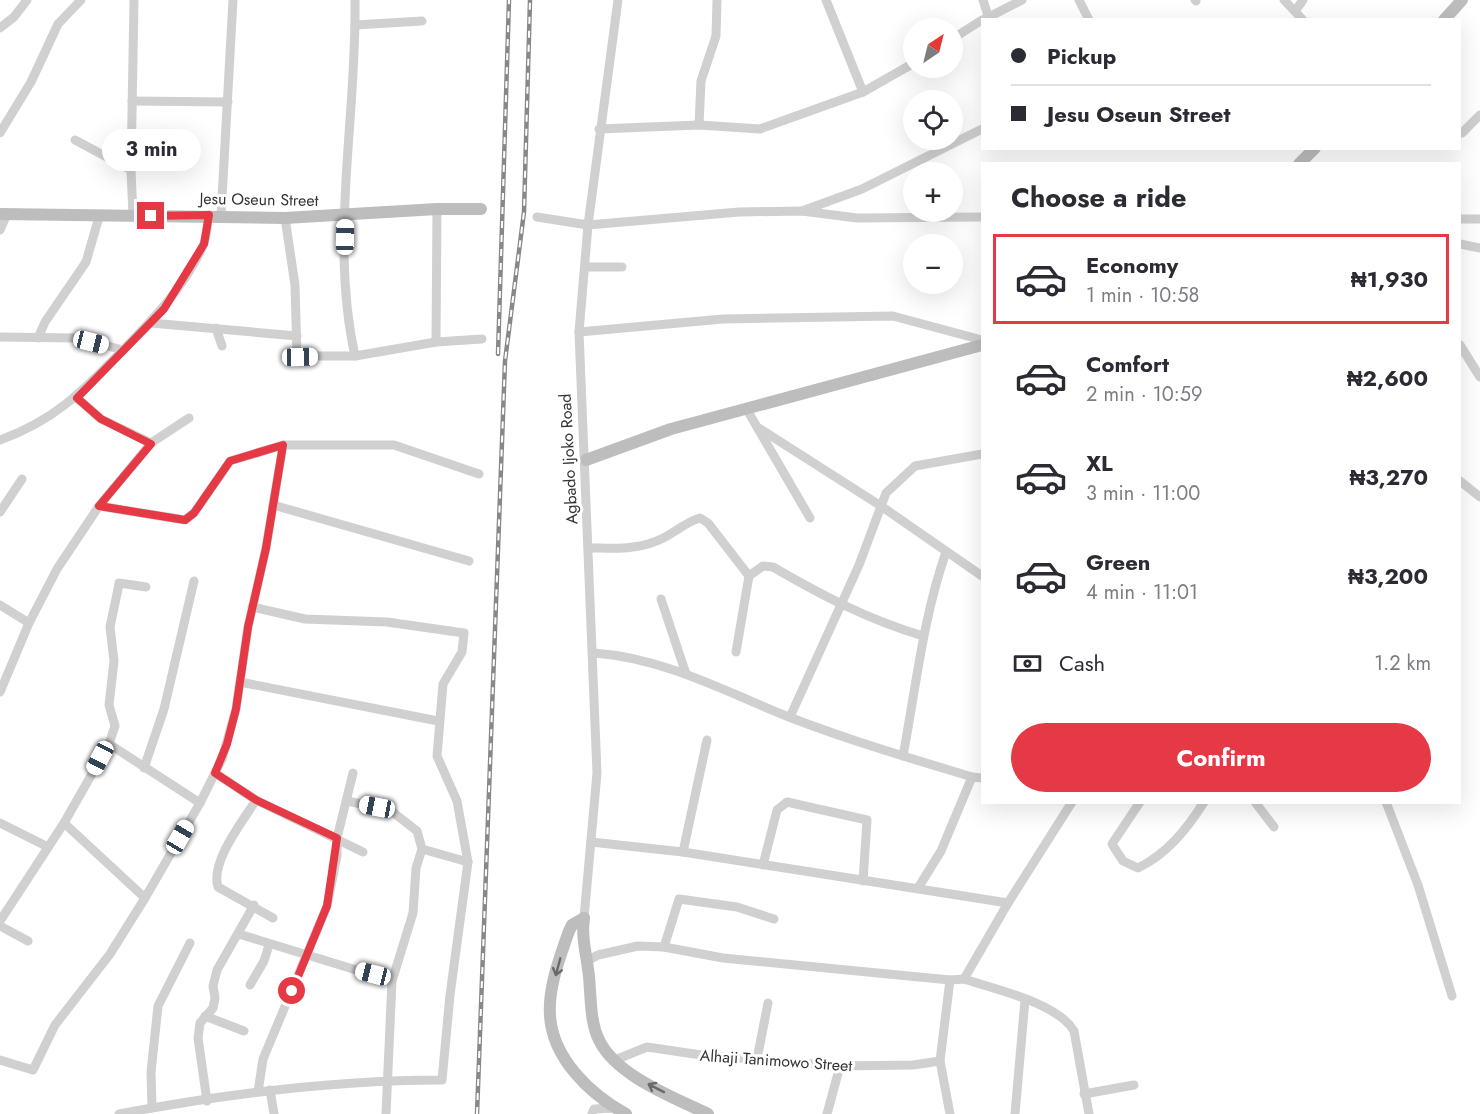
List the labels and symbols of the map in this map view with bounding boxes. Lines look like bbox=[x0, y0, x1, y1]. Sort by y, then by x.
north arrow bbox=[903, 18, 963, 78]
callout: 3 min bbox=[102, 129, 201, 171]
street label: Jesu Oseun Street bbox=[197, 187, 319, 212]
route end bbox=[137, 202, 164, 229]
car bbox=[336, 219, 354, 255]
car bbox=[71, 329, 111, 355]
car bbox=[282, 348, 318, 366]
street label: Agbado Ijoko Road bbox=[554, 393, 583, 525]
car bbox=[84, 738, 116, 778]
car bbox=[358, 795, 396, 819]
car bbox=[163, 817, 197, 857]
one-way arrow bbox=[551, 957, 563, 976]
car bbox=[353, 961, 393, 987]
route start bbox=[278, 977, 305, 1004]
street label: Alhaji Tanimowo Street bbox=[699, 1044, 853, 1077]
one-way arrow bbox=[647, 1082, 665, 1094]

